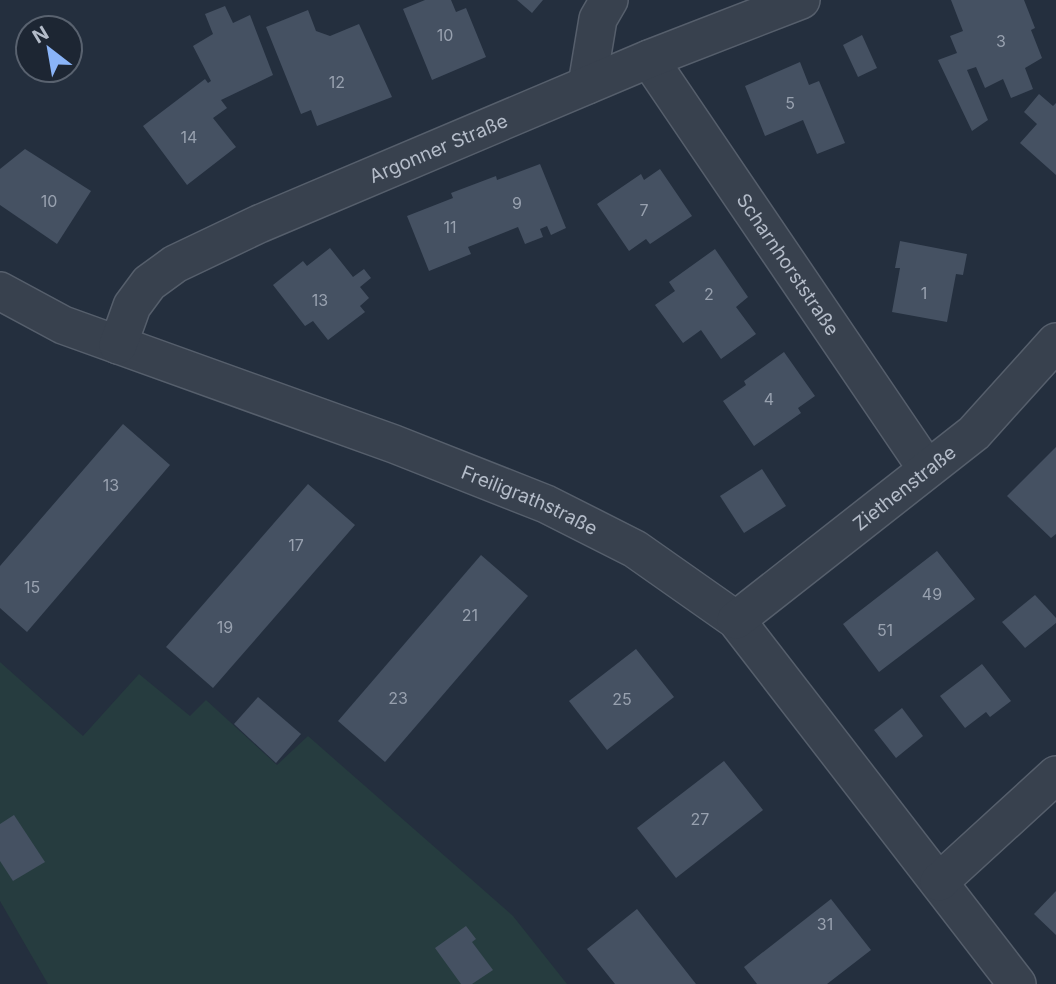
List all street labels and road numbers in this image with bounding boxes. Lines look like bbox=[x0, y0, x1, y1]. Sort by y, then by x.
street label: Argonner Straße bbox=[366, 109, 511, 188]
street label: Scharnhorststraße bbox=[732, 189, 844, 340]
street label: Ziethenstraße bbox=[849, 441, 961, 536]
street label: Freiligrathstraße bbox=[458, 461, 601, 540]

